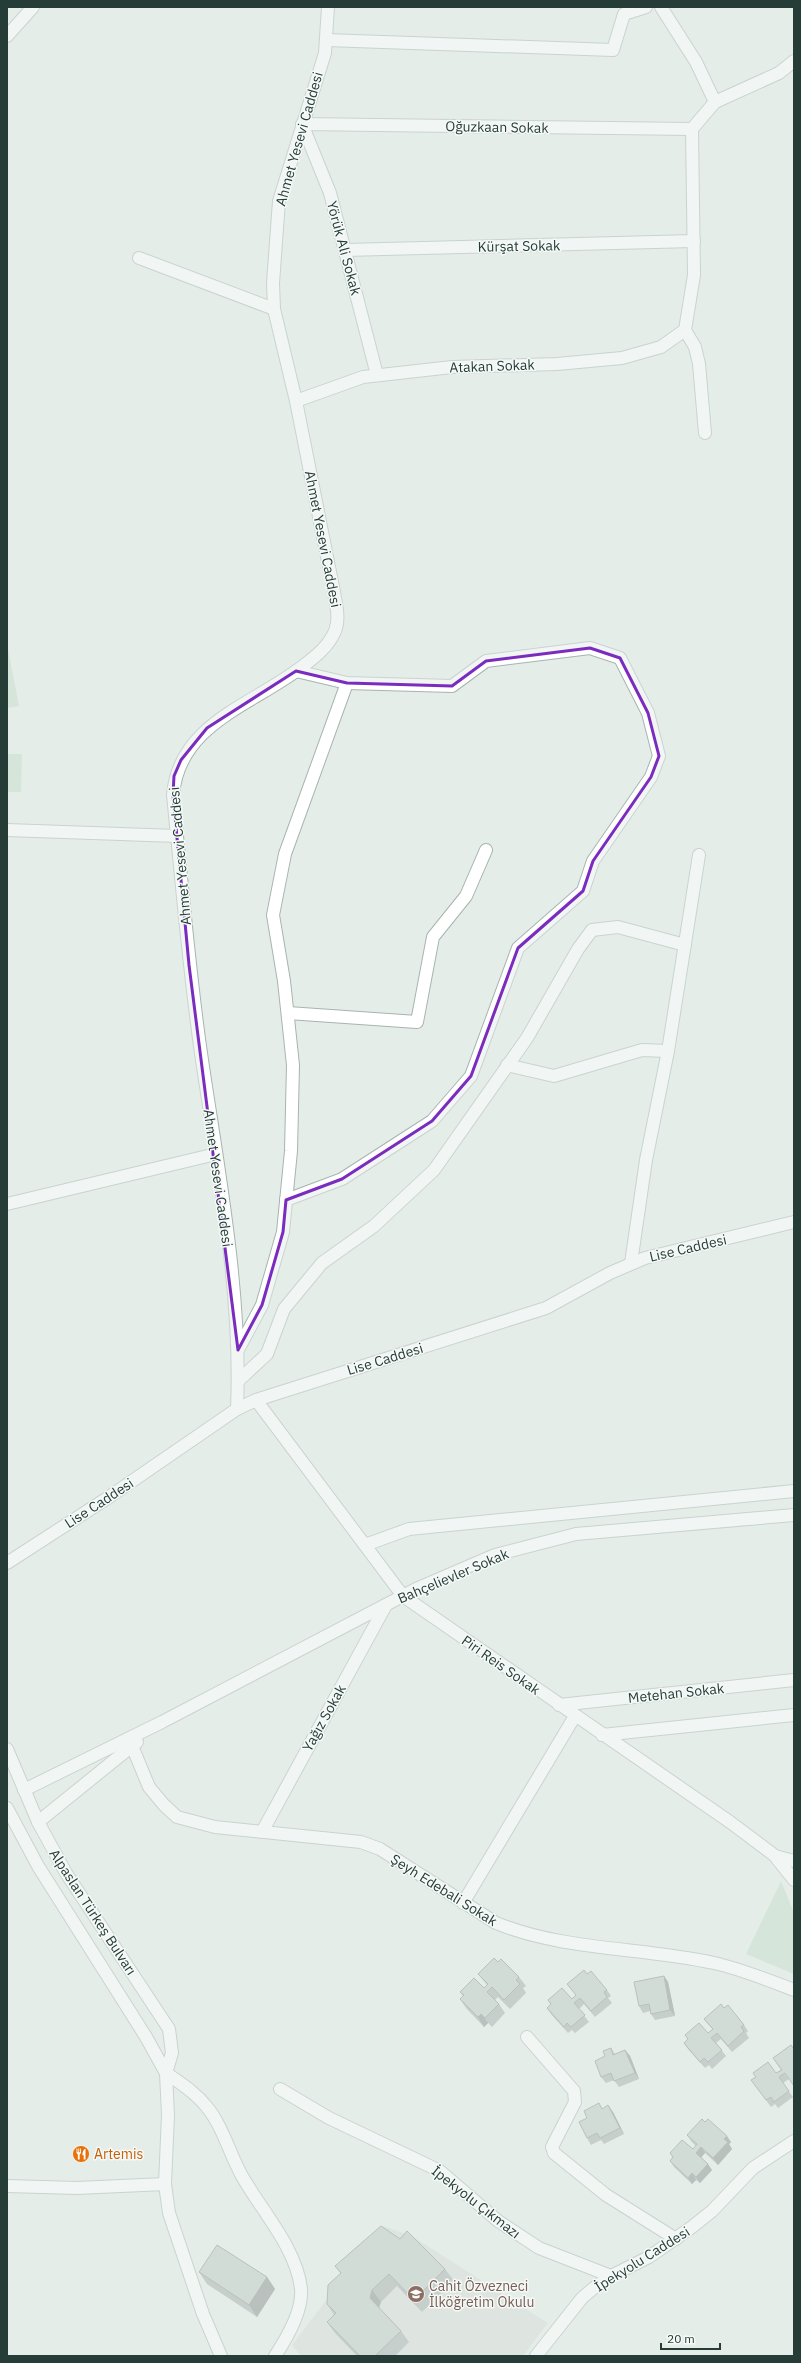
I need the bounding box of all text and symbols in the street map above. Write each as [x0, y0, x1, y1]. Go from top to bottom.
street label: Ahmet Yesevi Caddesi [271, 70, 327, 208]
street label: Oğuzkaan Sokak [445, 117, 549, 137]
street label: Yörük Ali Sokak [323, 199, 365, 298]
street label: Kürşat Sokak [478, 236, 561, 256]
street label: Atakan Sokak [449, 355, 536, 376]
street label: Ahmet Yesevi Caddesi [301, 469, 345, 609]
street label: Ahmet Yesevi Caddesi [165, 786, 195, 926]
street label: Ahmet Yesevi Caddesi [199, 1108, 237, 1248]
street label: Lise Caddesi [648, 1230, 728, 1266]
street label: Lise Caddesi [345, 1339, 425, 1379]
street label: Lise Caddesi [61, 1474, 137, 1532]
street label: Bahçelievler Sokak [395, 1544, 512, 1608]
street label: Piri Reis Sokak [458, 1631, 544, 1699]
street label: Metehan Sokak [627, 1679, 726, 1707]
street label: Yağız Sokak [298, 1681, 350, 1755]
street label: Alpaslan Türkeş Bulvarı [45, 1846, 141, 1978]
street label: Şeyh Edebali Sokak [387, 1850, 501, 1930]
restaurant icon: Artemis [71, 2144, 91, 2164]
place label: Artemis [94, 2145, 143, 2163]
street label: İpekyolu Çıkmazı [428, 2162, 524, 2242]
street label: İpekyolu Caddesi [591, 2222, 693, 2296]
place label: Cahit Özvezneci İlköğretim Okulu [429, 2277, 534, 2311]
school or university icon: Cahit Özvezneci İlköğretim Okulu [406, 2284, 426, 2304]
scale bar [661, 2325, 720, 2351]
text: 20 m [667, 2331, 695, 2346]

